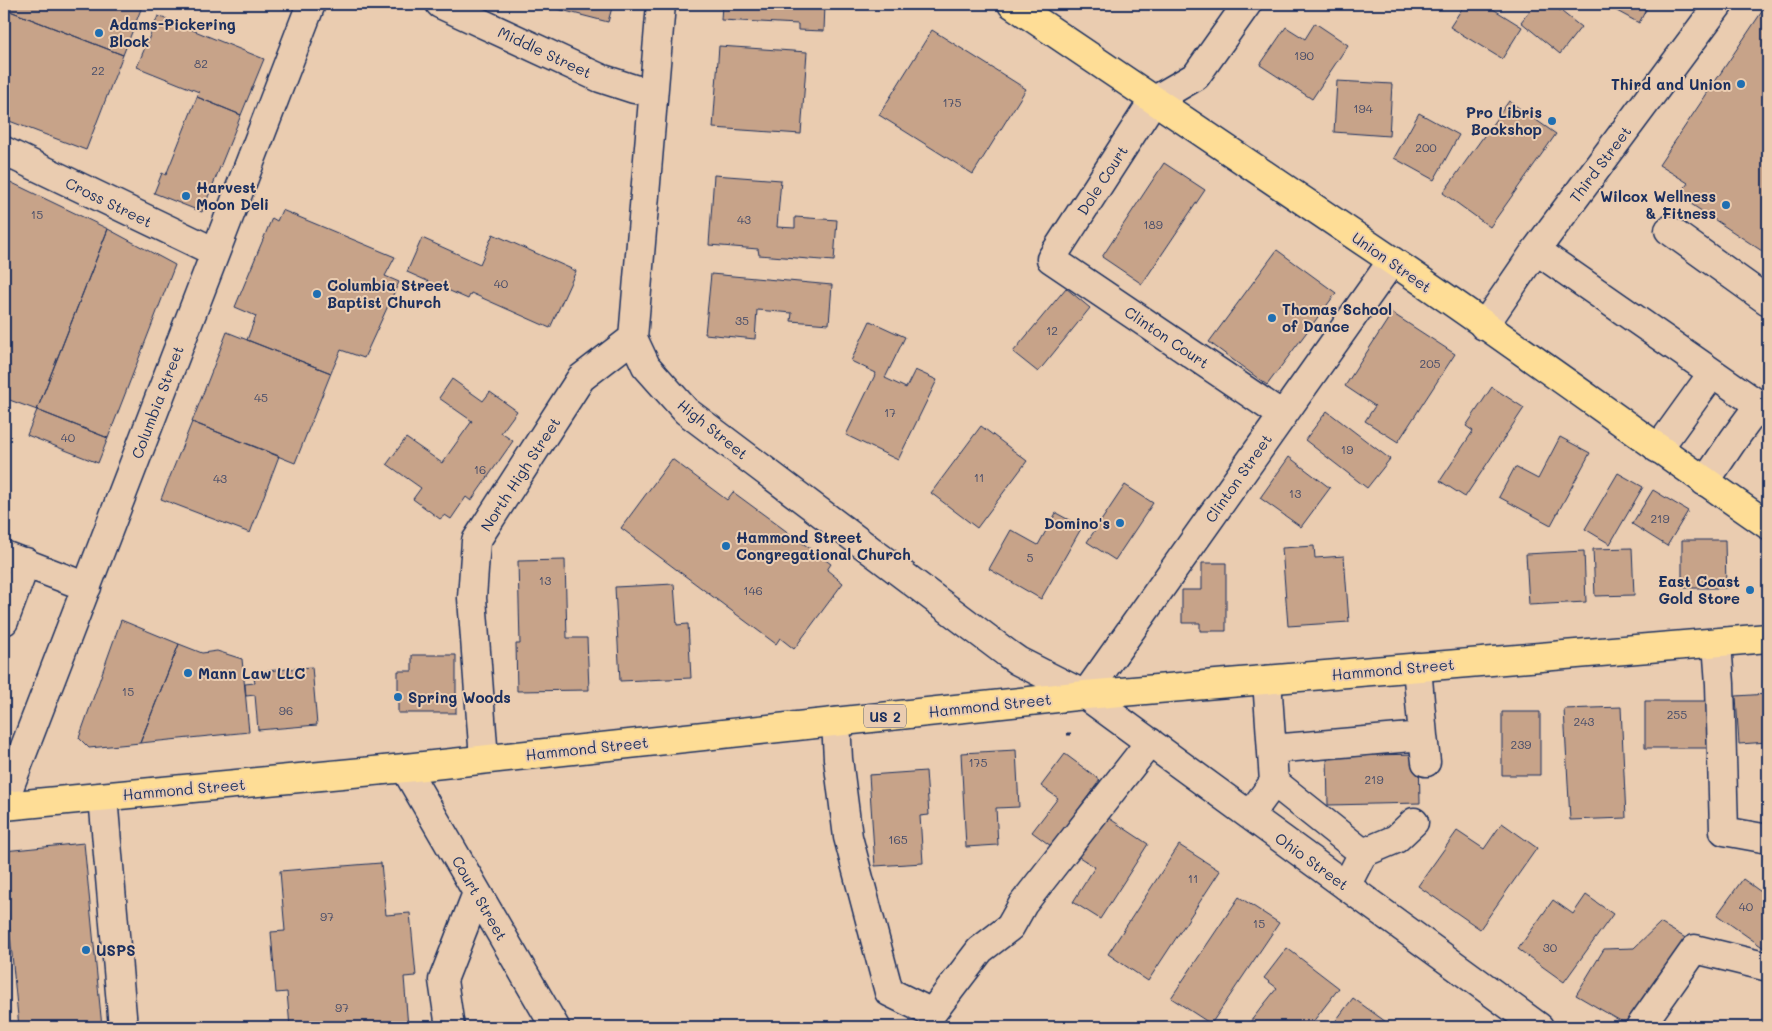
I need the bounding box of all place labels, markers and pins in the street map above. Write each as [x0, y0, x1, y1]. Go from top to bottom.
place label: Adams-Pickering Block [109, 14, 236, 51]
marker: Adams-Pickering Block [93, 27, 105, 39]
place label: Third and Union [1611, 74, 1731, 94]
marker: Third and Union [1735, 78, 1747, 90]
place label: Pro Libris Bookshop [1466, 102, 1542, 139]
marker: Pro Libris Bookshop [1546, 115, 1558, 127]
place label: Harvest Moon Deli [196, 177, 269, 214]
place label: Wilcox Wellness & Fitness [1600, 186, 1716, 223]
marker: Harvest Moon Deli [180, 190, 192, 202]
marker: Wilcox Wellness & Fitness [1720, 199, 1732, 211]
place label: Columbia Street Baptist Church [327, 275, 450, 312]
marker: Columbia Street Baptist Church [311, 288, 323, 300]
place label: Thomas School of Dance [1282, 299, 1392, 336]
marker: Thomas School of Dance [1266, 312, 1278, 324]
place label: Domino's [1044, 513, 1110, 533]
marker: Domino's [1114, 517, 1126, 529]
place label: Hammond Street Congregational Church [736, 527, 911, 564]
marker: Hammond Street Congregational Church [720, 540, 732, 552]
place label: East Coast Gold Store [1658, 571, 1740, 608]
marker: East Coast Gold Store [1744, 584, 1756, 596]
place label: Mann Law LLC [198, 663, 305, 683]
marker: Mann Law LLC [182, 667, 194, 679]
place label: Spring Woods [408, 687, 511, 707]
marker: Spring Woods [392, 691, 404, 703]
place label: USPS [96, 940, 136, 960]
marker: USPS [80, 944, 92, 956]

